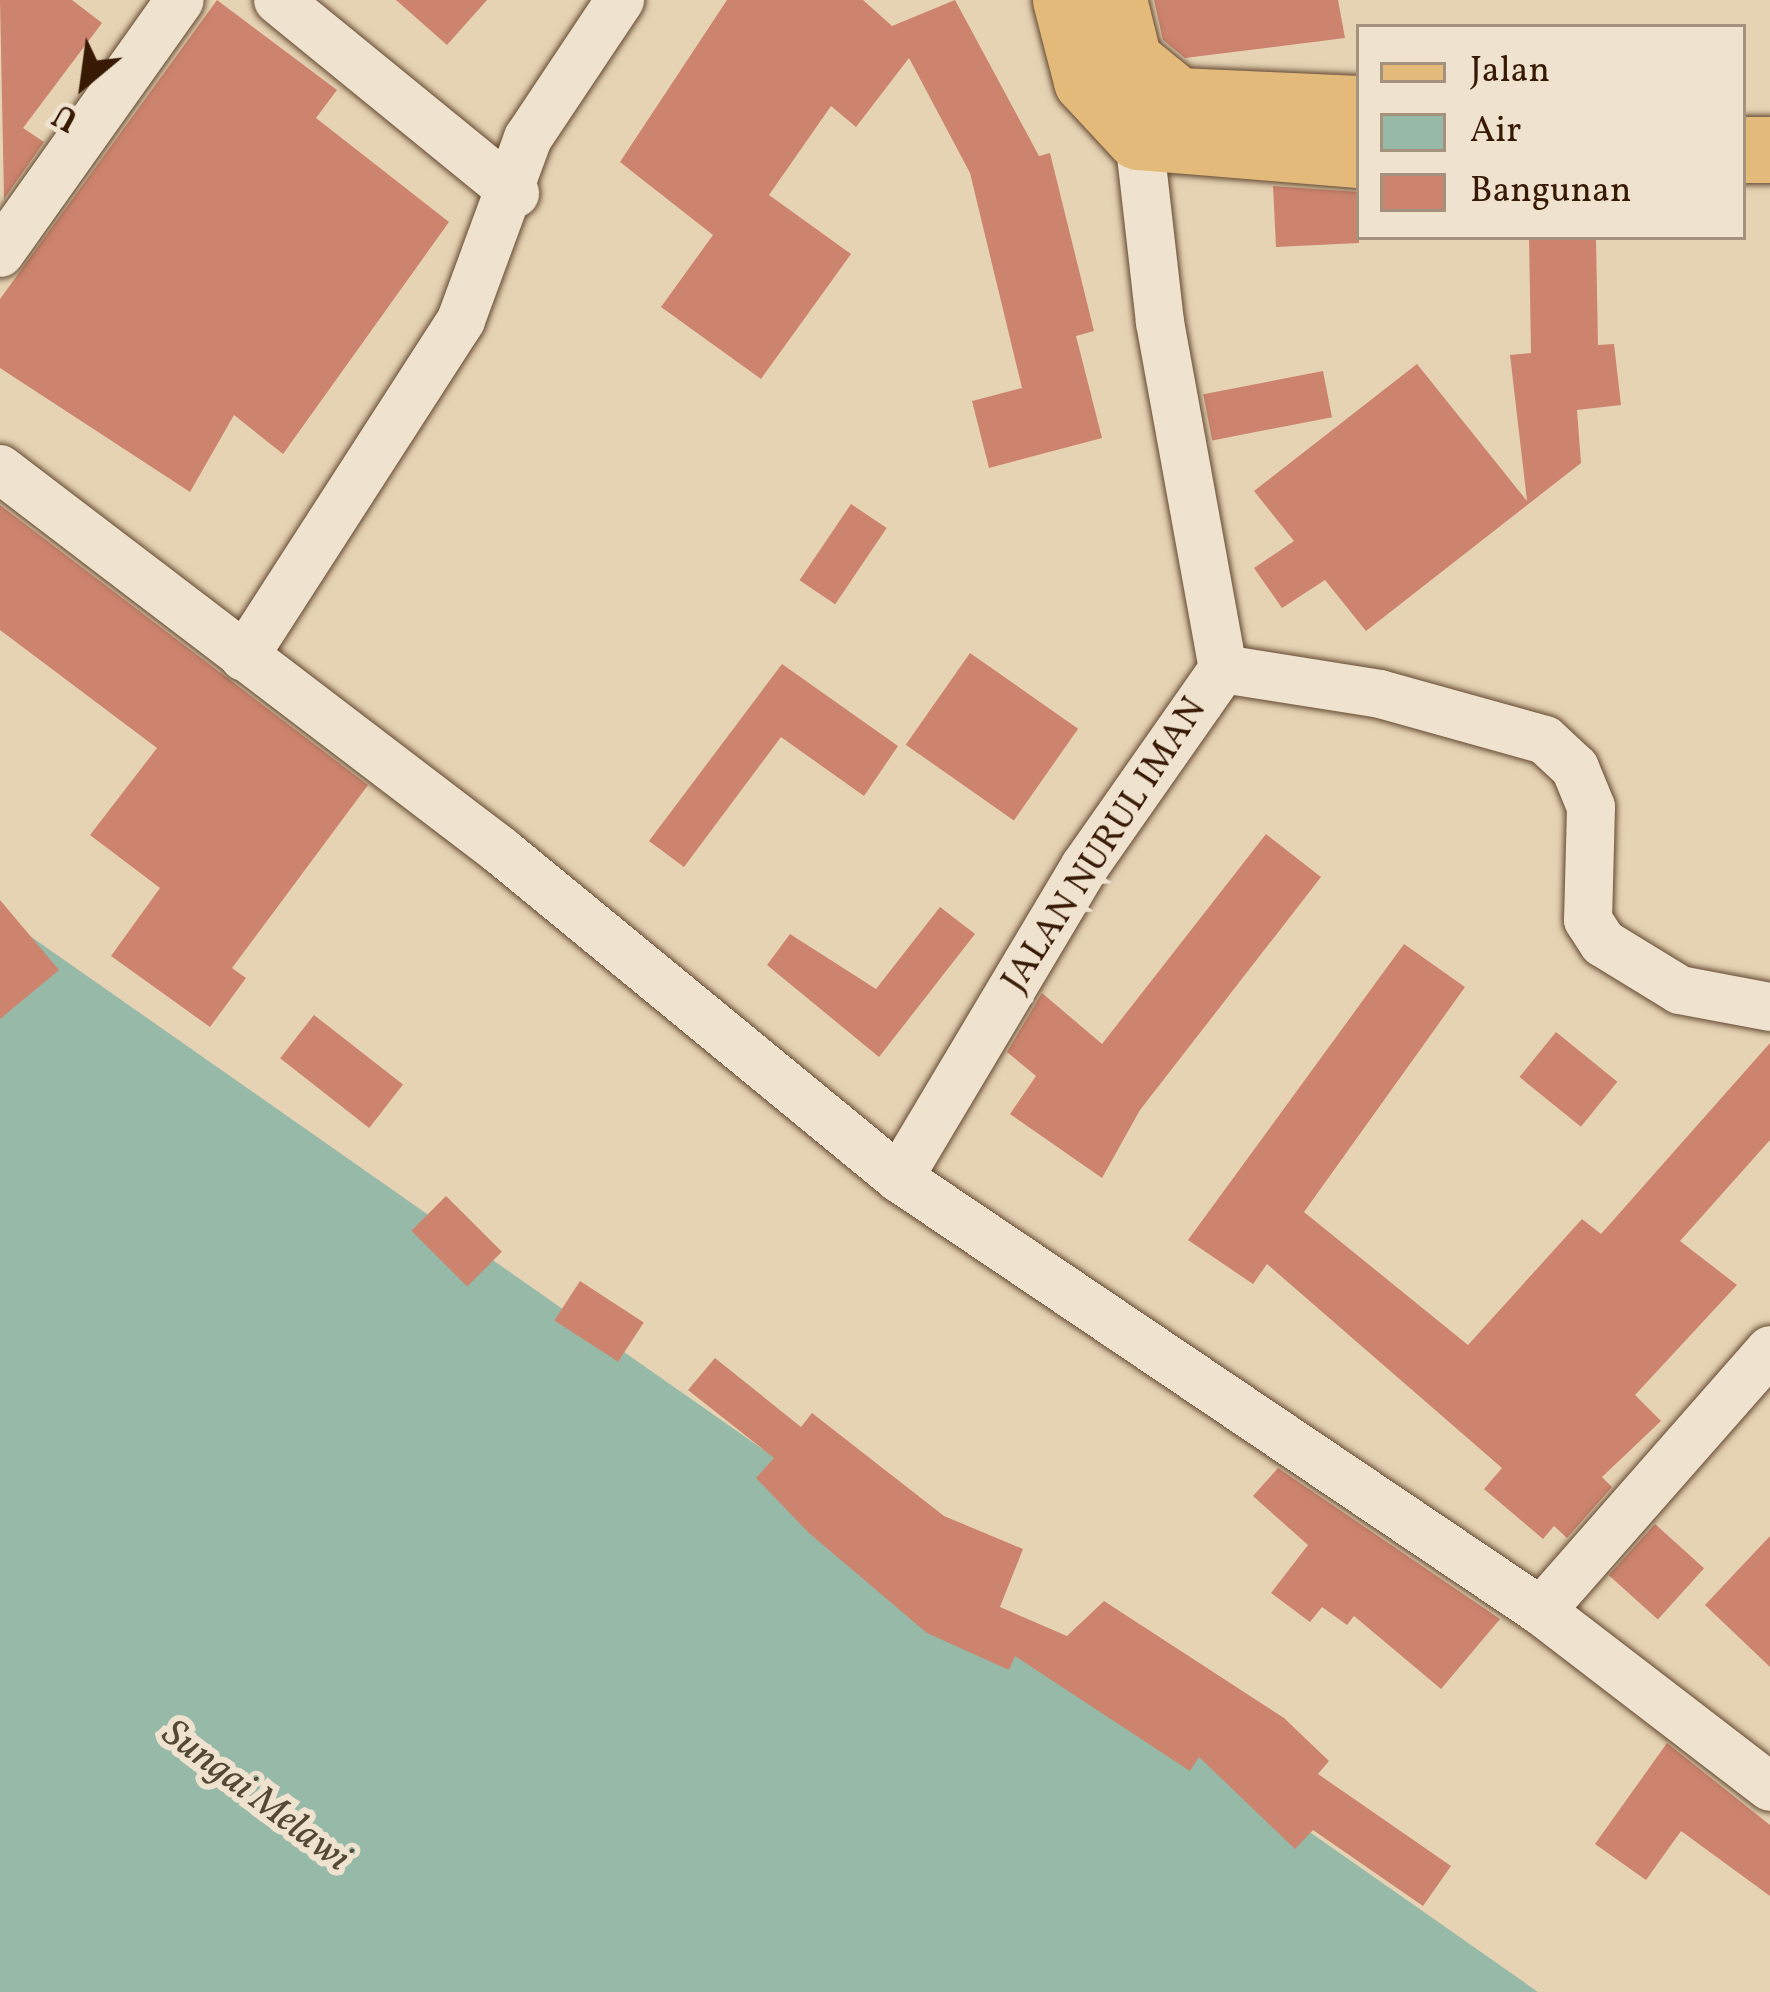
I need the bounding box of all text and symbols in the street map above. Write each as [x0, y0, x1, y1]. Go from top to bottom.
north arrow [24, 24, 144, 144]
legend [1356, 24, 1746, 240]
text: Jalan [1470, 47, 1550, 97]
text: U [46, 90, 88, 141]
text: Air [1470, 107, 1521, 157]
text: Bangunan [1470, 167, 1631, 217]
street label: JALAN NURUL IMAN [995, 691, 1217, 1001]
water label: Sungai Melawi [152, 1711, 358, 1883]

